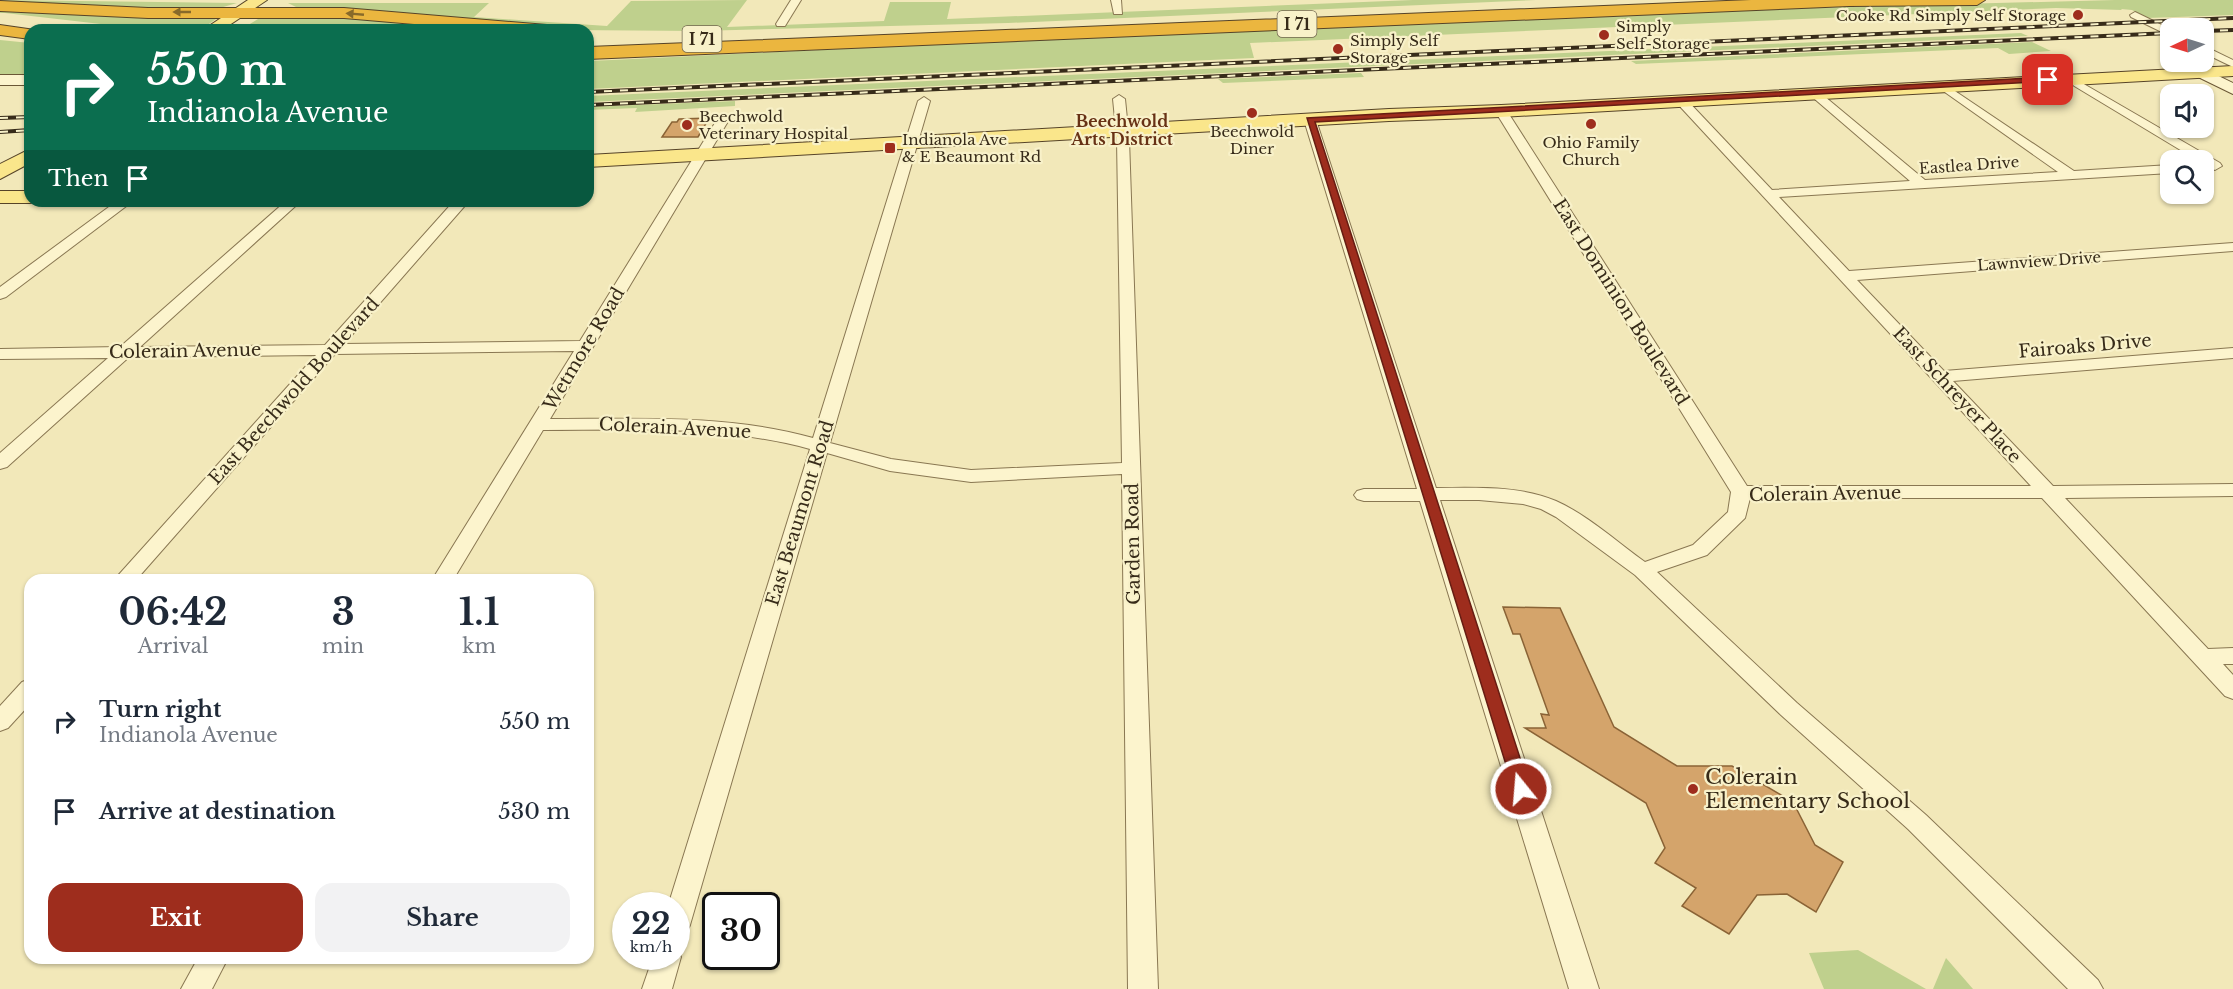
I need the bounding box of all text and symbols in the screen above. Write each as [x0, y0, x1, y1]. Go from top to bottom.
place label: Cooke Rd Simply Self Storage [1836, 6, 2066, 25]
one-way arrow [172, 7, 191, 17]
marker: Cooke Rd Simply Self Storage [2071, 8, 2085, 22]
one-way arrow [346, 9, 365, 19]
road number: I 71 [1278, 11, 1316, 37]
place label: Simply Self-Storage [1616, 17, 1710, 53]
north arrow [2160, 18, 2214, 72]
map controls [2160, 18, 2214, 204]
road number: I 71 [682, 26, 722, 52]
marker: Simply Self-Storage [1597, 28, 1611, 42]
place label: Simply Self Storage [1350, 31, 1440, 67]
marker: Simply Self Storage [1331, 42, 1345, 56]
text: 550 m [147, 44, 286, 96]
icon: right [48, 48, 126, 126]
pin [2022, 54, 2073, 105]
icon: arrive [2031, 63, 2064, 96]
button: sound [2160, 84, 2214, 138]
text: Indianola Avenue [147, 96, 388, 129]
marker: Beechwold Diner [1245, 106, 1259, 120]
place label: Beechwold Veterinary Hospital [698, 107, 848, 143]
district label: Beechwold Arts District [1070, 111, 1174, 149]
marker: Ohio Family Church [1584, 117, 1598, 131]
marker: Beechwold Veterinary Hospital [680, 118, 694, 132]
place label: Beechwold Diner [1210, 122, 1294, 158]
place label: Indianola Ave & E Beaumont Rd [902, 130, 1041, 166]
place label: Ohio Family Church [1543, 133, 1640, 169]
marker: Indianola Ave & E Beaumont Rd [883, 141, 897, 155]
button: search [2160, 150, 2214, 204]
street label: Eastlea Drive [1918, 152, 2020, 178]
icon: arrive [121, 162, 154, 195]
text: Then [48, 165, 109, 192]
street label: East Dominion Boulevard [1548, 195, 1694, 409]
street label: Lawnview Drive [1977, 247, 2101, 275]
street label: Wetmore Road [538, 283, 629, 415]
street label: East Beechwold Boulevard [204, 293, 384, 489]
street label: East Schreyer Place [1888, 322, 2026, 468]
street label: Fairoaks Drive [2018, 329, 2152, 363]
street label: Colerain Avenue [109, 339, 261, 363]
street label: Colerain Avenue [598, 413, 752, 443]
street label: East Beaumont Road [761, 418, 839, 608]
street label: Colerain Avenue [1749, 482, 1901, 506]
street label: Garden Road [1121, 483, 1145, 605]
text: 06:42 [119, 590, 228, 635]
text: 3 [332, 590, 355, 635]
text: 1.1 [459, 590, 499, 635]
text: Arrival [138, 634, 208, 658]
text: min [322, 634, 364, 658]
text: km [462, 634, 496, 658]
text: Turn right [99, 696, 221, 723]
icon: right [48, 705, 81, 738]
text: 550 m [499, 708, 570, 735]
text: Indianola Avenue [99, 723, 278, 747]
position arrow [1489, 757, 1553, 821]
place label: Colerain Elementary School [1705, 764, 1910, 814]
marker: Colerain Elementary School [1686, 782, 1700, 796]
icon: arrive [48, 795, 81, 828]
text: Arrive at destination [99, 798, 336, 825]
text: 530 m [498, 798, 570, 825]
button: Exit [48, 883, 303, 952]
button: Share [315, 883, 570, 952]
speed limit sign: 30 [702, 892, 780, 970]
text: 22 [631, 905, 671, 942]
text: km/h [630, 937, 672, 956]

